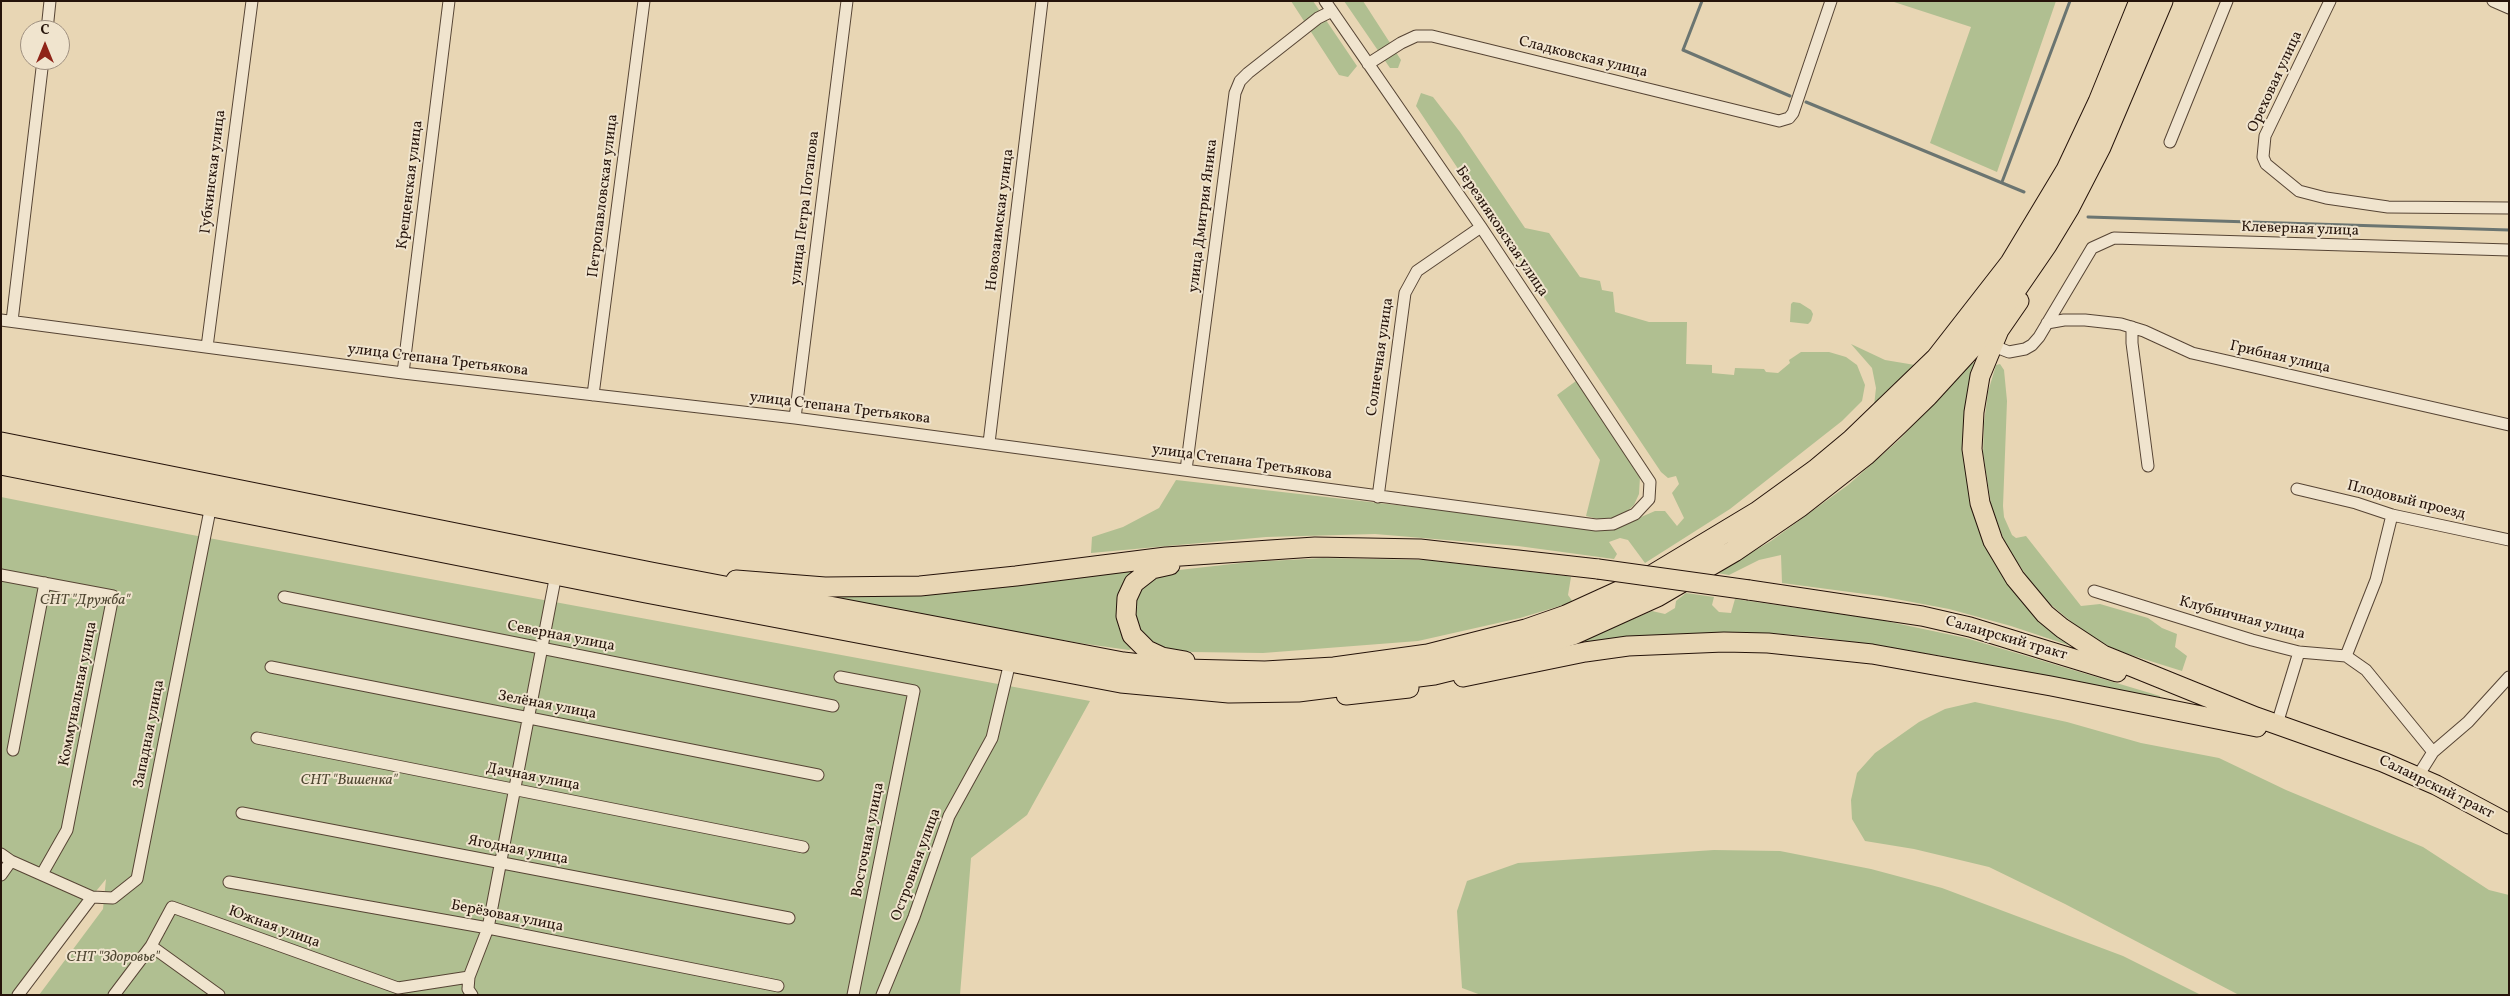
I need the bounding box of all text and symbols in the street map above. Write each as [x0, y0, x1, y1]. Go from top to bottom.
north arrow [20, 20, 70, 70]
text: С [40, 21, 50, 40]
street label: Ореховая улица [2245, 28, 2307, 136]
street label: Сладковская улица [1517, 33, 1649, 83]
street label: Губкинская улица [197, 109, 231, 235]
street label: Петропавловская улица [585, 113, 623, 279]
street label: Крещенская улица [394, 119, 428, 251]
street label: улица Петра Потапова [788, 130, 824, 286]
street label: улица Дмитрия Яника [1186, 138, 1222, 294]
street label: Новозаимская улица [983, 148, 1019, 292]
street label: Березняковская улица [1451, 163, 1551, 301]
street label: Клеверная улица [2241, 219, 2359, 241]
street label: Солнечная улица [1364, 297, 1398, 417]
street label: Грибная улица [2228, 338, 2332, 378]
street label: улица Степана Третьякова [347, 341, 529, 381]
street label: улица Степана Третьякова [749, 389, 931, 429]
street label: улица Степана Третьякова [1151, 441, 1333, 485]
street label: Плодовый проезд [2345, 478, 2467, 524]
park label: СНТ "Дружба" [40, 592, 130, 610]
street label: Клубничная улица [2177, 594, 2307, 644]
street label: Салаирский тракт [1943, 613, 2069, 665]
street label: Северная улица [506, 618, 616, 656]
street label: Коммунальная улица [56, 620, 102, 768]
street label: Западная улица [131, 678, 169, 790]
street label: Зелёная улица [496, 688, 598, 724]
street label: Салаирский тракт [2376, 752, 2496, 824]
street label: Дачная улица [485, 760, 581, 796]
park label: СНТ "Вишенка" [300, 772, 398, 790]
street label: Восточная улица [849, 781, 889, 899]
street label: Островная улица [888, 806, 946, 924]
street label: Ягодная улица [466, 832, 570, 870]
street label: Берёзовая улица [449, 897, 565, 937]
street label: Южная улица [226, 903, 322, 953]
park label: СНТ "Здоровье" [66, 949, 160, 967]

